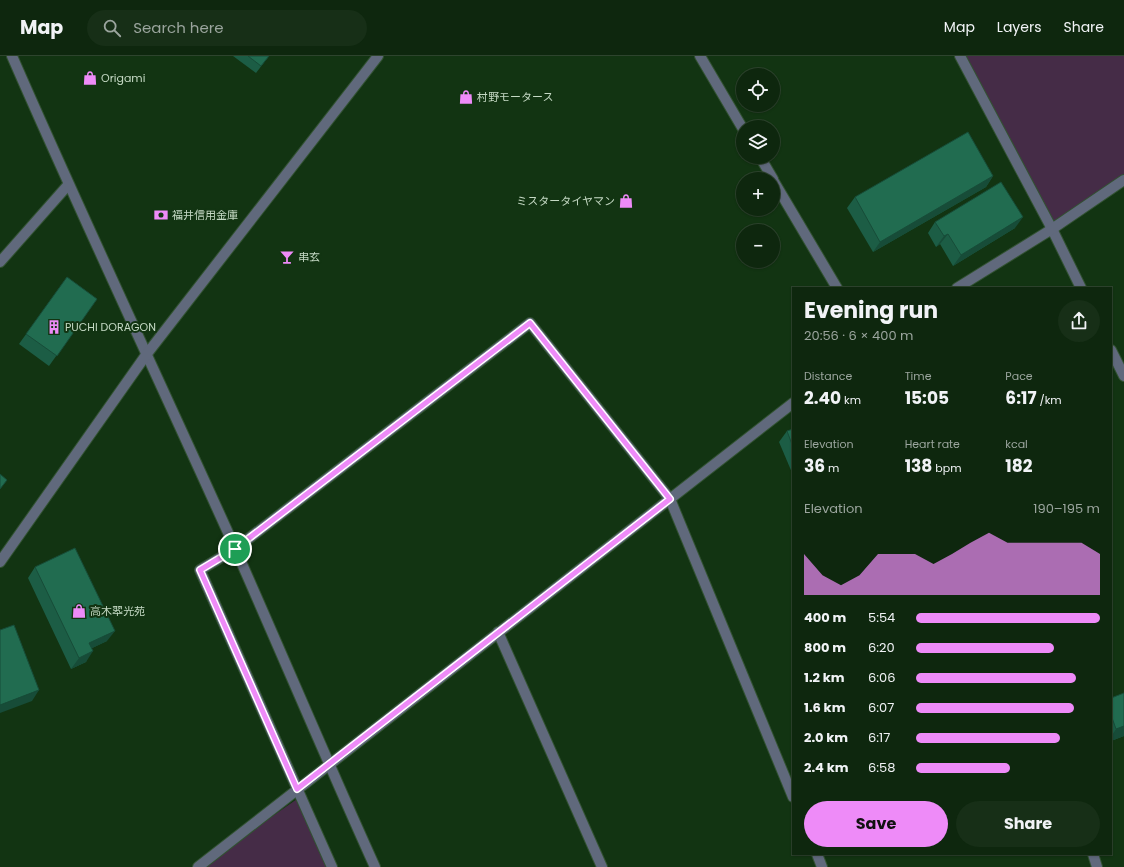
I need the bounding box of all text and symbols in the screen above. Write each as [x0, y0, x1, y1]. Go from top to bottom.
search box [87, 10, 367, 46]
text: Map [20, 14, 63, 41]
icon: search [101, 17, 123, 39]
text: Search here [133, 17, 224, 38]
text: Map [944, 17, 975, 37]
text: Layers [997, 17, 1041, 37]
text: Share [1063, 17, 1104, 37]
map controls [736, 68, 780, 268]
button: locate [736, 68, 780, 112]
shop icon: Origami [82, 70, 98, 86]
place label: Origami [101, 70, 146, 86]
shop icon: 村野モータース [458, 89, 474, 105]
place label: 村野モータース [477, 89, 553, 105]
button: layers [736, 120, 780, 164]
button: + [736, 172, 780, 216]
place label: ミスタータイヤマン [516, 193, 615, 209]
shop icon: ミスタータイヤマン [618, 193, 634, 209]
bank icon: 福井信用金庫 [153, 207, 169, 223]
place label: 福井信用金庫 [172, 207, 238, 223]
button: − [736, 224, 780, 268]
bar icon: 串玄 [279, 249, 295, 265]
place label: 串玄 [298, 249, 320, 265]
text: Evening run [804, 295, 938, 326]
button: share [1058, 300, 1100, 342]
building icon: PUCHI DORAGON [46, 319, 62, 335]
place label: PUCHI DORAGON [65, 319, 156, 335]
text: 20:56 · 6 × 400 m [804, 326, 913, 345]
text: Distance [804, 368, 852, 384]
text: Time [905, 368, 931, 384]
text: Pace [1005, 368, 1033, 384]
text: 2.40 [804, 386, 841, 410]
text: 15:05 [905, 386, 949, 410]
text: 6:17 [1005, 386, 1036, 410]
text: km [841, 392, 861, 408]
text: /km [1036, 392, 1062, 408]
text: Elevation [804, 436, 854, 452]
text: Heart rate [905, 436, 960, 452]
text: kcal [1005, 436, 1028, 452]
text: 36 [804, 454, 825, 478]
text: 138 [905, 454, 932, 478]
text: 182 [1005, 454, 1032, 478]
text: m [825, 460, 839, 476]
text: bpm [932, 460, 962, 476]
text: Elevation [804, 499, 863, 518]
text: 190–195 m [1033, 499, 1100, 518]
pin [218, 532, 252, 566]
icon: arrive [224, 538, 246, 560]
shop icon: 高木翆光苑 [71, 603, 87, 619]
place label: 高木翆光苑 [90, 603, 145, 619]
text: 400 m [804, 608, 846, 627]
text: 5:54 [868, 608, 895, 627]
text: 800 m [804, 638, 846, 657]
text: 6:20 [868, 638, 895, 657]
text: 1.2 km [804, 668, 845, 687]
text: 6:06 [868, 668, 895, 687]
text: 1.6 km [804, 698, 845, 717]
text: 6:07 [868, 698, 894, 717]
text: 2.0 km [804, 728, 848, 747]
text: 6:17 [868, 728, 890, 747]
text: 2.4 km [804, 758, 848, 777]
text: 6:58 [868, 758, 895, 777]
button: Save [804, 801, 948, 847]
button: Share [956, 801, 1100, 847]

